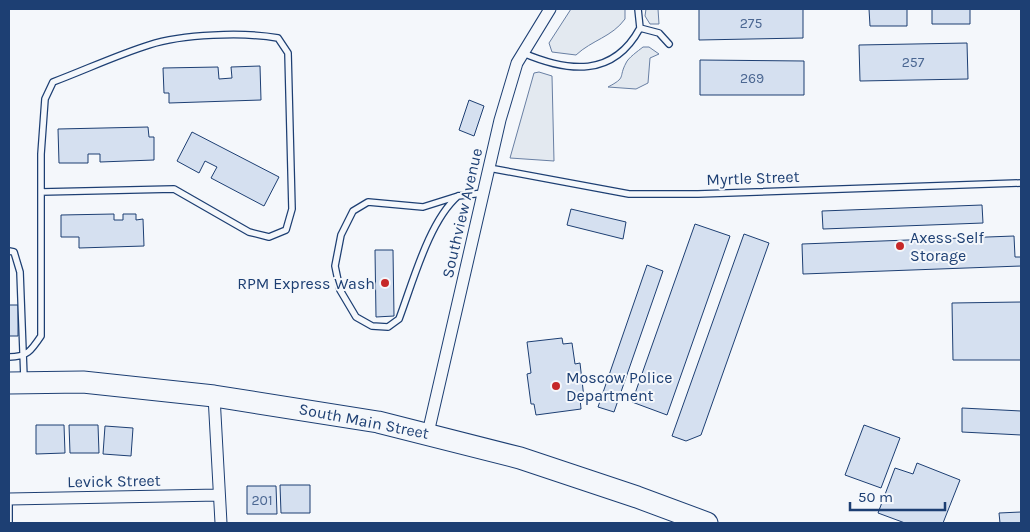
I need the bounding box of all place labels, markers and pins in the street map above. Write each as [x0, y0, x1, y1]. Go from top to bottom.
place label: Axess Self Storage [910, 228, 985, 265]
marker: Axess Self Storage [894, 240, 906, 252]
place label: RPM Express Wash [237, 274, 375, 293]
marker: RPM Express Wash [379, 277, 391, 289]
place label: Moscow Police Department [566, 368, 672, 405]
marker: Moscow Police Department [550, 380, 562, 392]

